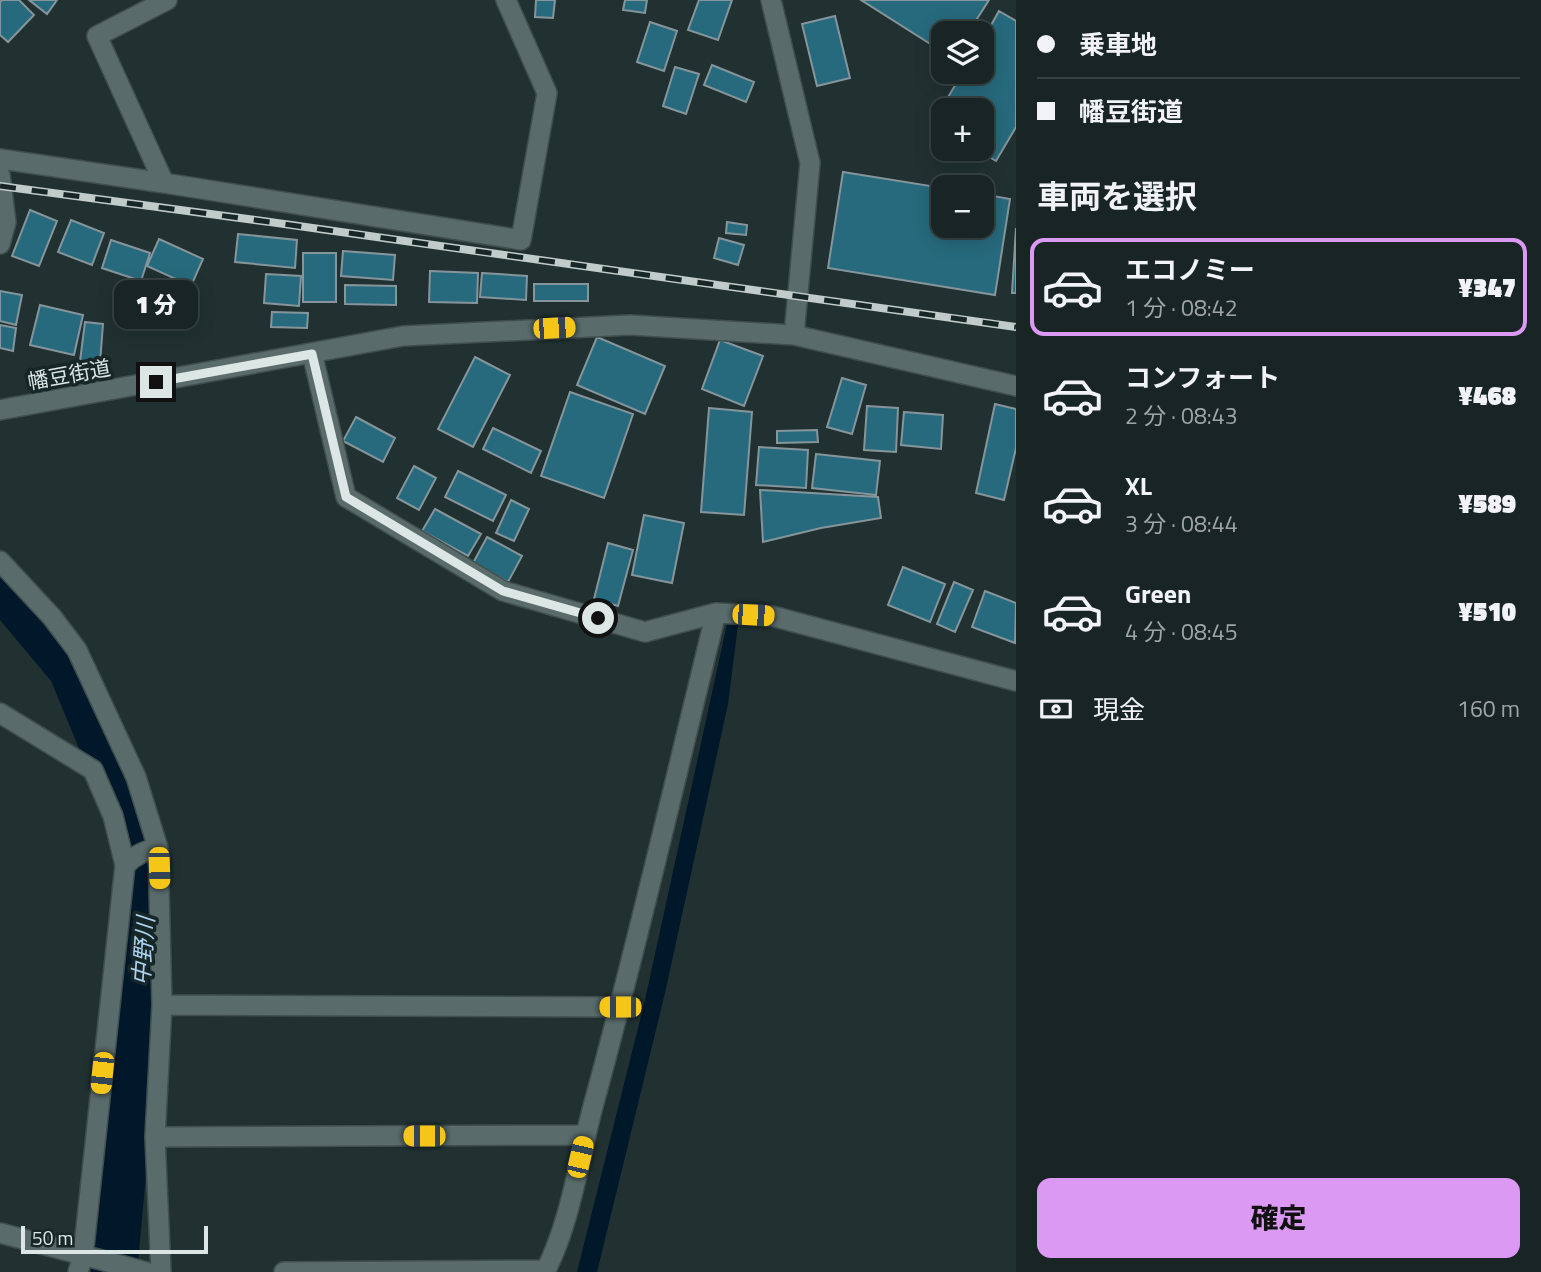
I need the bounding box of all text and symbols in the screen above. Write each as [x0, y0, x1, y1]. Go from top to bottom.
map controls [931, 21, 994, 238]
button: layers [931, 21, 994, 84]
text: 乗車地 [1079, 25, 1157, 64]
text: 幡豆街道 [1079, 92, 1183, 131]
button: + [931, 98, 994, 161]
text: 車両を選択 [1037, 172, 1197, 220]
button: − [931, 175, 994, 238]
text: エコノミー [1125, 250, 1255, 289]
icon: car [1041, 256, 1104, 319]
text: ¥347 [1458, 268, 1516, 307]
callout: 1 分 [114, 280, 198, 330]
text: 1 分 [136, 287, 176, 322]
text: 1 分 · 08:42 [1125, 290, 1238, 325]
car [533, 316, 576, 340]
street label: 幡豆街道 [25, 351, 113, 397]
text: コンフォート [1125, 358, 1280, 397]
icon: car [1041, 364, 1104, 427]
route end [140, 366, 172, 398]
text: ¥468 [1458, 376, 1516, 415]
text: 2 分 · 08:43 [1125, 398, 1238, 433]
text: XL [1125, 466, 1152, 505]
icon: car [1041, 472, 1104, 535]
text: ¥589 [1458, 484, 1516, 523]
text: 3 分 · 08:44 [1125, 506, 1238, 541]
text: Green [1125, 574, 1191, 613]
icon: car [1041, 580, 1104, 643]
text: ¥510 [1458, 592, 1516, 631]
route start [582, 602, 614, 634]
car [732, 603, 775, 627]
text: 4 分 · 08:45 [1125, 614, 1238, 649]
icon: cash [1037, 690, 1075, 728]
text: 現金 [1093, 690, 1145, 729]
text: 160 m [1457, 691, 1520, 726]
car [148, 847, 171, 889]
water label: 中野川 [123, 912, 163, 987]
car [600, 997, 642, 1018]
car [90, 1051, 115, 1095]
car [404, 1126, 446, 1147]
car [566, 1134, 595, 1180]
button: 確定 [1037, 1178, 1520, 1258]
scale bar [21, 1223, 208, 1255]
text: 50 m [32, 1223, 73, 1252]

